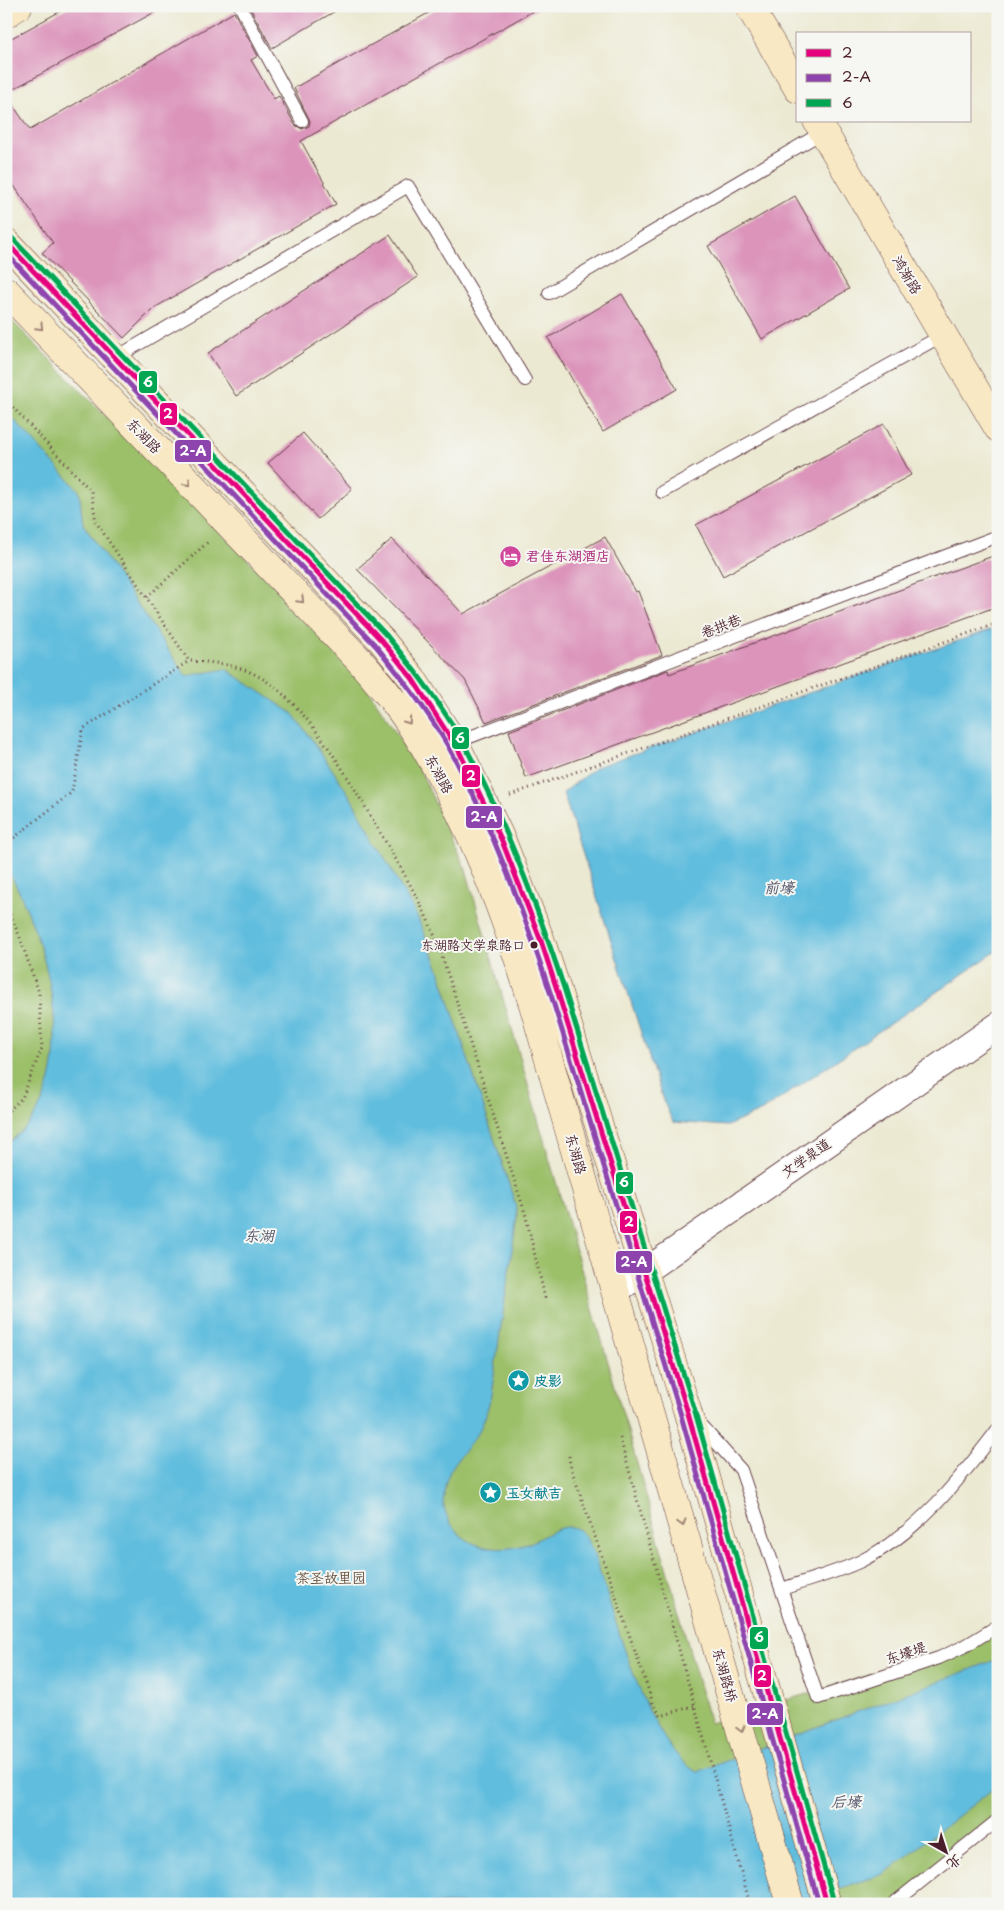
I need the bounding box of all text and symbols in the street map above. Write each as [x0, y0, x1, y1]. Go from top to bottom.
legend [796, 32, 972, 122]
text: 2 [842, 40, 853, 63]
text: 2-A [842, 64, 871, 87]
text: 6 [842, 90, 853, 113]
street label: 鸿渐路 [888, 251, 927, 298]
one-way arrow [34, 321, 43, 330]
line badge: 6 [138, 370, 158, 394]
text: 6 [143, 371, 153, 392]
line badge: 2 [159, 402, 178, 426]
text: 2 [163, 403, 173, 424]
street label: 东湖路 [122, 413, 167, 458]
line badge: 2-A [174, 439, 212, 463]
text: 2-A [179, 440, 207, 461]
one-way arrow [182, 477, 191, 486]
hotel icon: 君佳东湖酒店 [498, 544, 522, 568]
place label: 君佳东湖酒店 [526, 545, 610, 566]
one-way arrow [295, 594, 304, 603]
street label: 卷拱巷 [697, 608, 745, 643]
one-way arrow [402, 716, 411, 725]
line badge: 6 [451, 726, 470, 750]
text: 6 [455, 727, 465, 748]
street label: 东湖路 [420, 750, 459, 797]
line badge: 2 [461, 764, 481, 788]
text: 2 [466, 765, 476, 786]
line badge: 2-A [465, 805, 503, 829]
text: 2-A [470, 806, 498, 827]
water label: 前壕 [764, 875, 796, 898]
place label: 东湖路文学泉路口 [421, 935, 525, 954]
marker: 东湖路文学泉路口 [529, 940, 539, 950]
street label: 东湖路 [561, 1131, 592, 1177]
street label: 文学泉道 [777, 1133, 835, 1182]
line badge: 6 [615, 1171, 634, 1195]
text: 6 [619, 1171, 629, 1192]
line badge: 2 [619, 1210, 638, 1234]
text: 2 [624, 1211, 634, 1232]
water label: 东湖 [244, 1223, 276, 1246]
line badge: 2-A [615, 1250, 653, 1274]
text: 2-A [620, 1251, 648, 1272]
place icon: 皮影 [506, 1369, 530, 1393]
place label: 皮影 [534, 1370, 562, 1391]
place icon: 玉女献吉 [478, 1481, 502, 1505]
place label: 玉女献吉 [506, 1482, 562, 1503]
one-way arrow [676, 1518, 687, 1527]
park label: 茶圣故里园 [296, 1567, 366, 1588]
line badge: 6 [749, 1626, 769, 1650]
text: 6 [754, 1626, 764, 1647]
street label: 东壕堤 [883, 1636, 929, 1669]
street label: 东湖路桥 [708, 1645, 743, 1705]
line badge: 2 [753, 1664, 772, 1688]
text: 2 [757, 1665, 767, 1686]
line badge: 2-A [746, 1702, 784, 1726]
text: 2-A [751, 1703, 779, 1724]
one-way arrow [735, 1725, 745, 1733]
water label: 后壕 [831, 1789, 863, 1812]
north arrow [922, 1828, 972, 1878]
text: 北 [942, 1850, 967, 1875]

